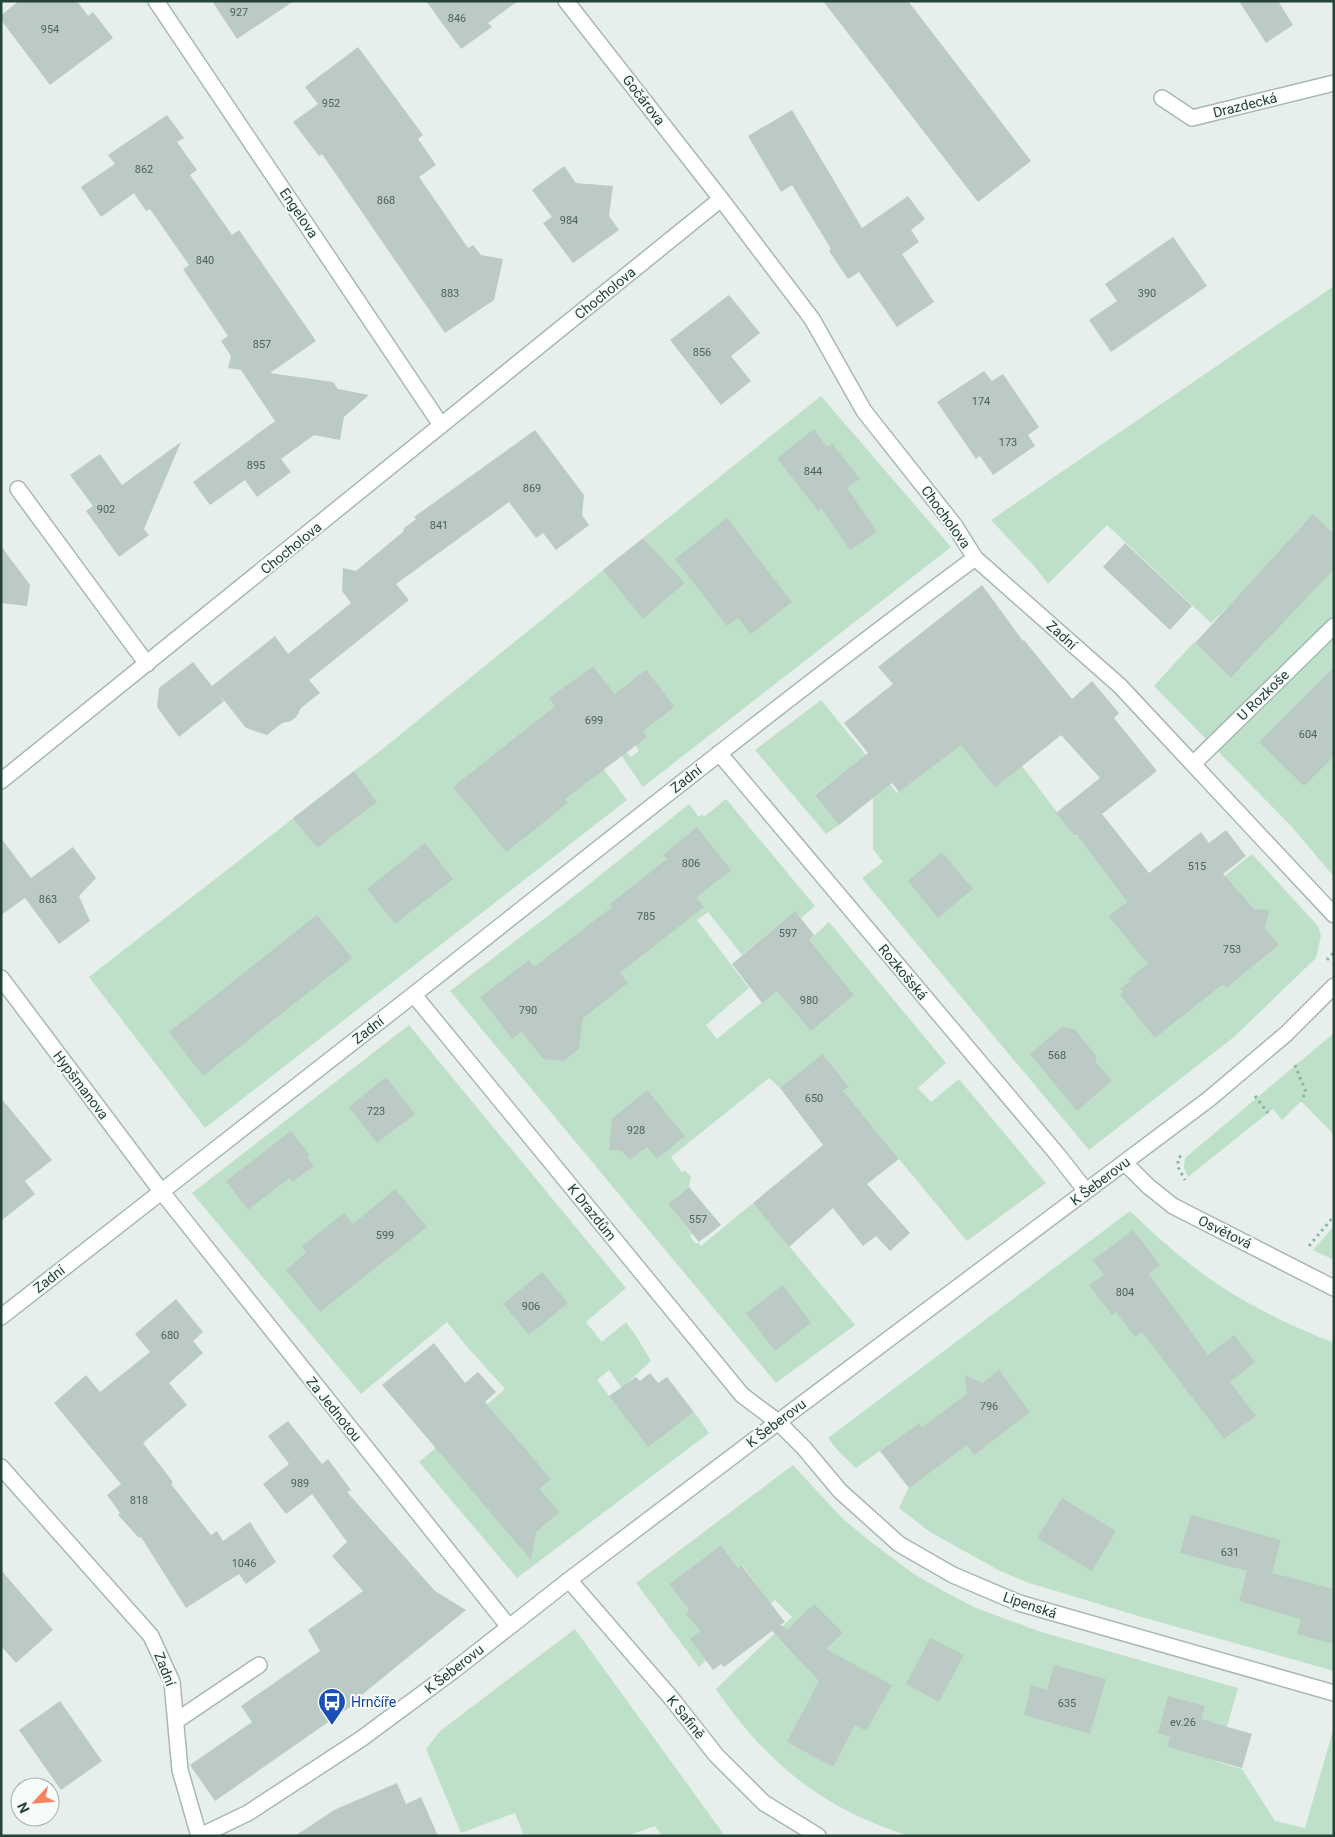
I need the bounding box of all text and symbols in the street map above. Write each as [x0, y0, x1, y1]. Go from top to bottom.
house number: 927 [230, 6, 248, 19]
house number: 846 [448, 12, 466, 25]
house number: 954 [41, 23, 59, 36]
street label: Gočárova [619, 72, 669, 128]
street label: Drazdecká [1211, 89, 1279, 121]
house number: 952 [322, 97, 340, 110]
house number: 862 [135, 163, 153, 176]
street label: Engelova [277, 185, 321, 241]
house number: 868 [377, 194, 395, 207]
house number: 984 [560, 214, 578, 227]
house number: 840 [196, 254, 214, 267]
street label: Chocholova [571, 264, 639, 322]
house number: 883 [441, 287, 459, 300]
house number: 390 [1138, 287, 1156, 300]
house number: 857 [253, 338, 271, 351]
house number: 856 [693, 346, 711, 359]
house number: 174 [972, 395, 990, 408]
house number: 173 [999, 436, 1017, 449]
house number: 895 [247, 459, 265, 472]
house number: 844 [804, 465, 822, 478]
house number: 869 [523, 482, 541, 495]
street label: Chocholova [918, 483, 974, 551]
house number: 902 [97, 503, 115, 516]
street label: Chocholova [257, 519, 325, 577]
house number: 841 [430, 519, 448, 532]
street label: Zadní [1044, 617, 1081, 653]
street label: U Rozkoše [1234, 666, 1292, 724]
house number: 699 [585, 714, 603, 727]
house number: 604 [1299, 728, 1317, 741]
street label: Zadní [667, 762, 705, 796]
house number: 806 [682, 857, 700, 870]
house number: 515 [1188, 860, 1206, 873]
house number: 863 [39, 893, 57, 906]
house number: 785 [637, 910, 655, 923]
house number: 597 [779, 927, 797, 940]
street label: Rozkošská [875, 941, 931, 1003]
house number: 753 [1223, 943, 1241, 956]
house number: 980 [800, 994, 818, 1007]
house number: 790 [519, 1004, 537, 1017]
street label: Zadní [349, 1013, 387, 1047]
street label: Hypšmanova [50, 1048, 112, 1122]
house number: 568 [1048, 1049, 1066, 1062]
house number: 650 [805, 1092, 823, 1105]
house number: 723 [367, 1105, 385, 1118]
house number: 928 [627, 1124, 645, 1137]
street label: K Šeberovu [1067, 1153, 1133, 1209]
street label: K Drazdům [564, 1180, 620, 1244]
street label: Osvětová [1196, 1212, 1254, 1252]
house number: 557 [689, 1213, 707, 1226]
house number: 599 [376, 1229, 394, 1242]
street label: Zadní [30, 1262, 68, 1296]
house number: 804 [1116, 1286, 1134, 1299]
house number: 906 [522, 1300, 540, 1313]
house number: 680 [161, 1329, 179, 1342]
street label: Za Jednotou [303, 1374, 365, 1444]
street label: K Šeberovu [743, 1395, 809, 1451]
house number: 796 [980, 1400, 998, 1413]
house number: 989 [291, 1477, 309, 1490]
house number: 818 [130, 1494, 148, 1507]
house number: 631 [1221, 1546, 1239, 1559]
house number: 1046 [232, 1557, 256, 1570]
street label: Lipenská [1001, 1588, 1059, 1622]
street label: K Šeberovu [421, 1640, 487, 1697]
street label: Zadní [151, 1650, 179, 1689]
bus stop icon: Hrnčíře [317, 1687, 347, 1726]
street label: K Safině [664, 1692, 708, 1742]
place label: Hrnčíře [351, 1694, 396, 1710]
house number: 635 [1058, 1697, 1076, 1710]
house number: ev.26 [1170, 1716, 1196, 1729]
north arrow [10, 1777, 60, 1827]
text: N [14, 1800, 33, 1816]

